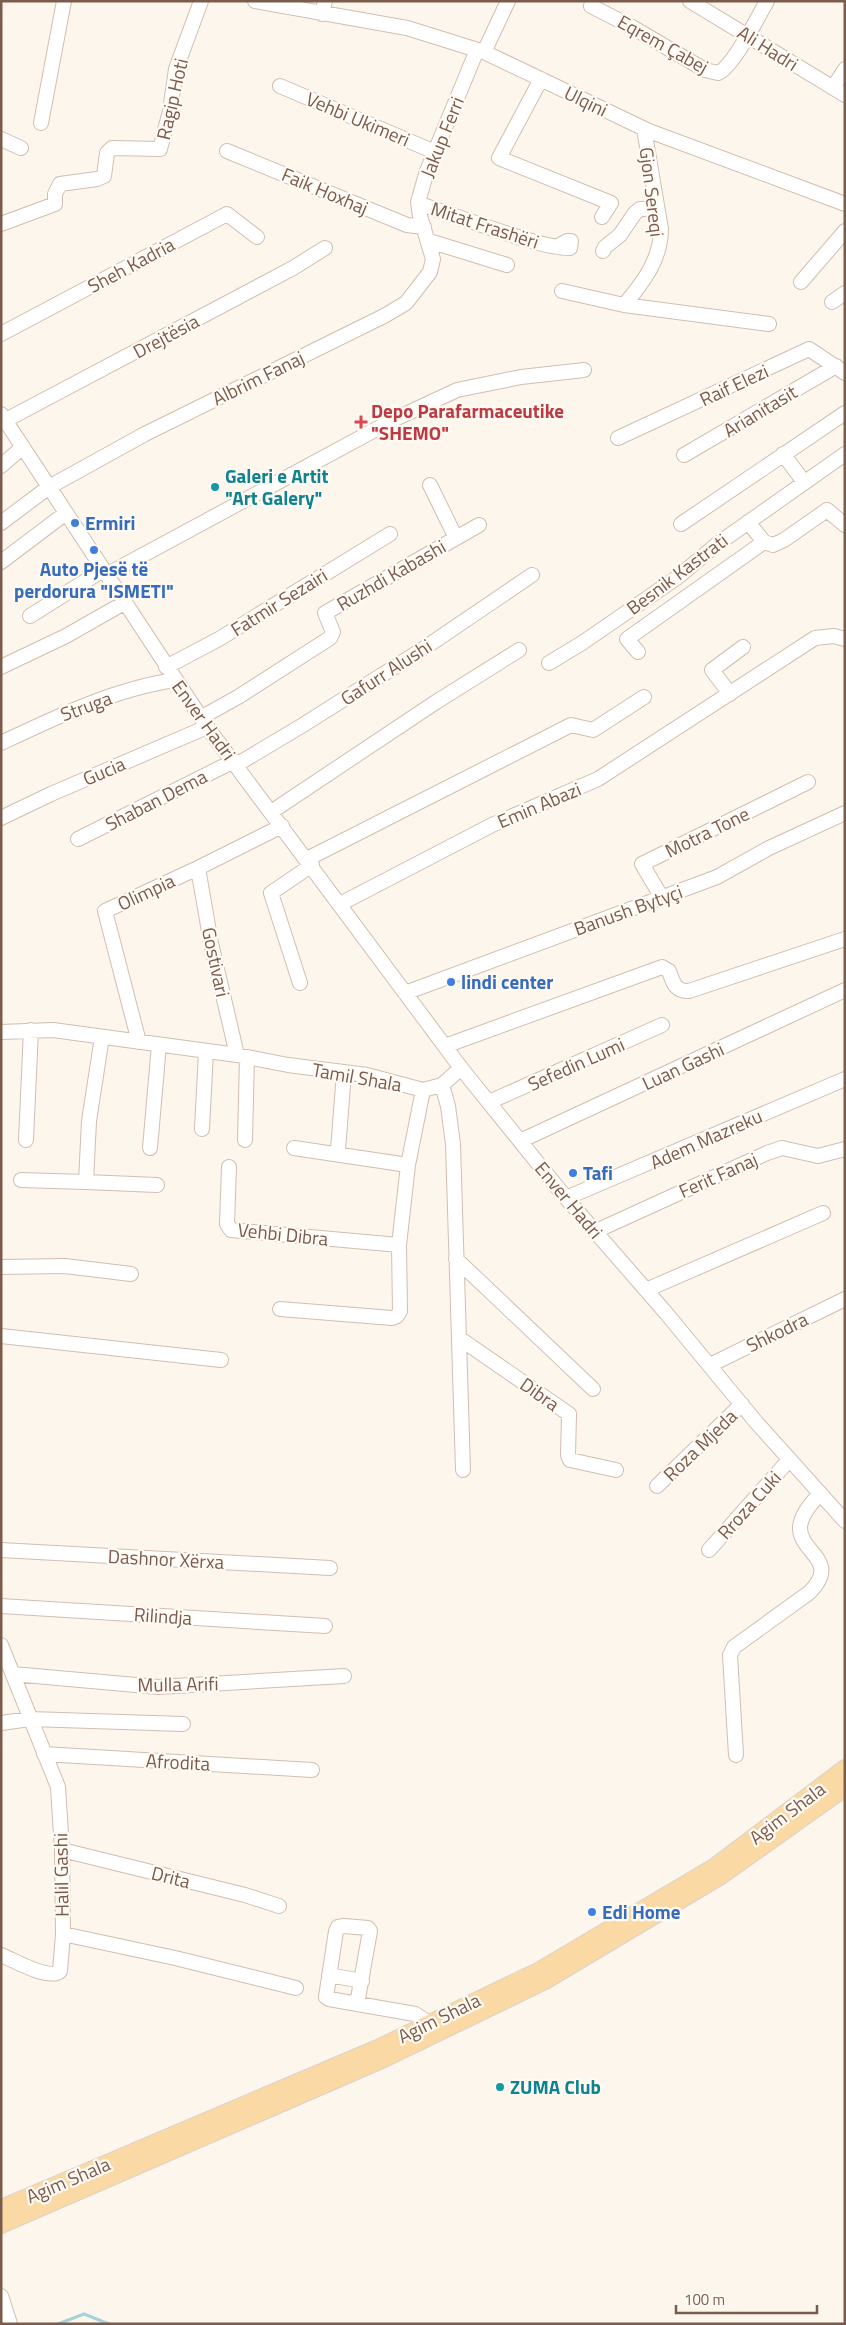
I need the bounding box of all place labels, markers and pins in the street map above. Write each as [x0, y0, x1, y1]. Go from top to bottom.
place label: Depo Parafarmaceutike "SHEMO" [371, 396, 564, 447]
marker: Depo Parafarmaceutike "SHEMO" [355, 416, 367, 428]
place label: Galeri e Artit "Art Galery" [225, 461, 328, 512]
marker: Galeri e Artit "Art Galery" [209, 481, 221, 493]
place label: Ermiri [85, 508, 135, 537]
marker: Ermiri [69, 517, 81, 529]
marker: Auto Pjesë të perdorura "ISMETI" [88, 544, 100, 556]
place label: Auto Pjesë të perdorura "ISMETI" [14, 554, 174, 605]
place label: lindi center [461, 967, 553, 996]
marker: lindi center [445, 976, 457, 988]
place label: Tafi [583, 1158, 613, 1187]
marker: Tafi [567, 1167, 579, 1179]
place label: Edi Home [602, 1897, 681, 1926]
marker: Edi Home [586, 1906, 598, 1918]
place label: ZUMA Club [510, 2072, 601, 2101]
marker: ZUMA Club [494, 2081, 506, 2093]

